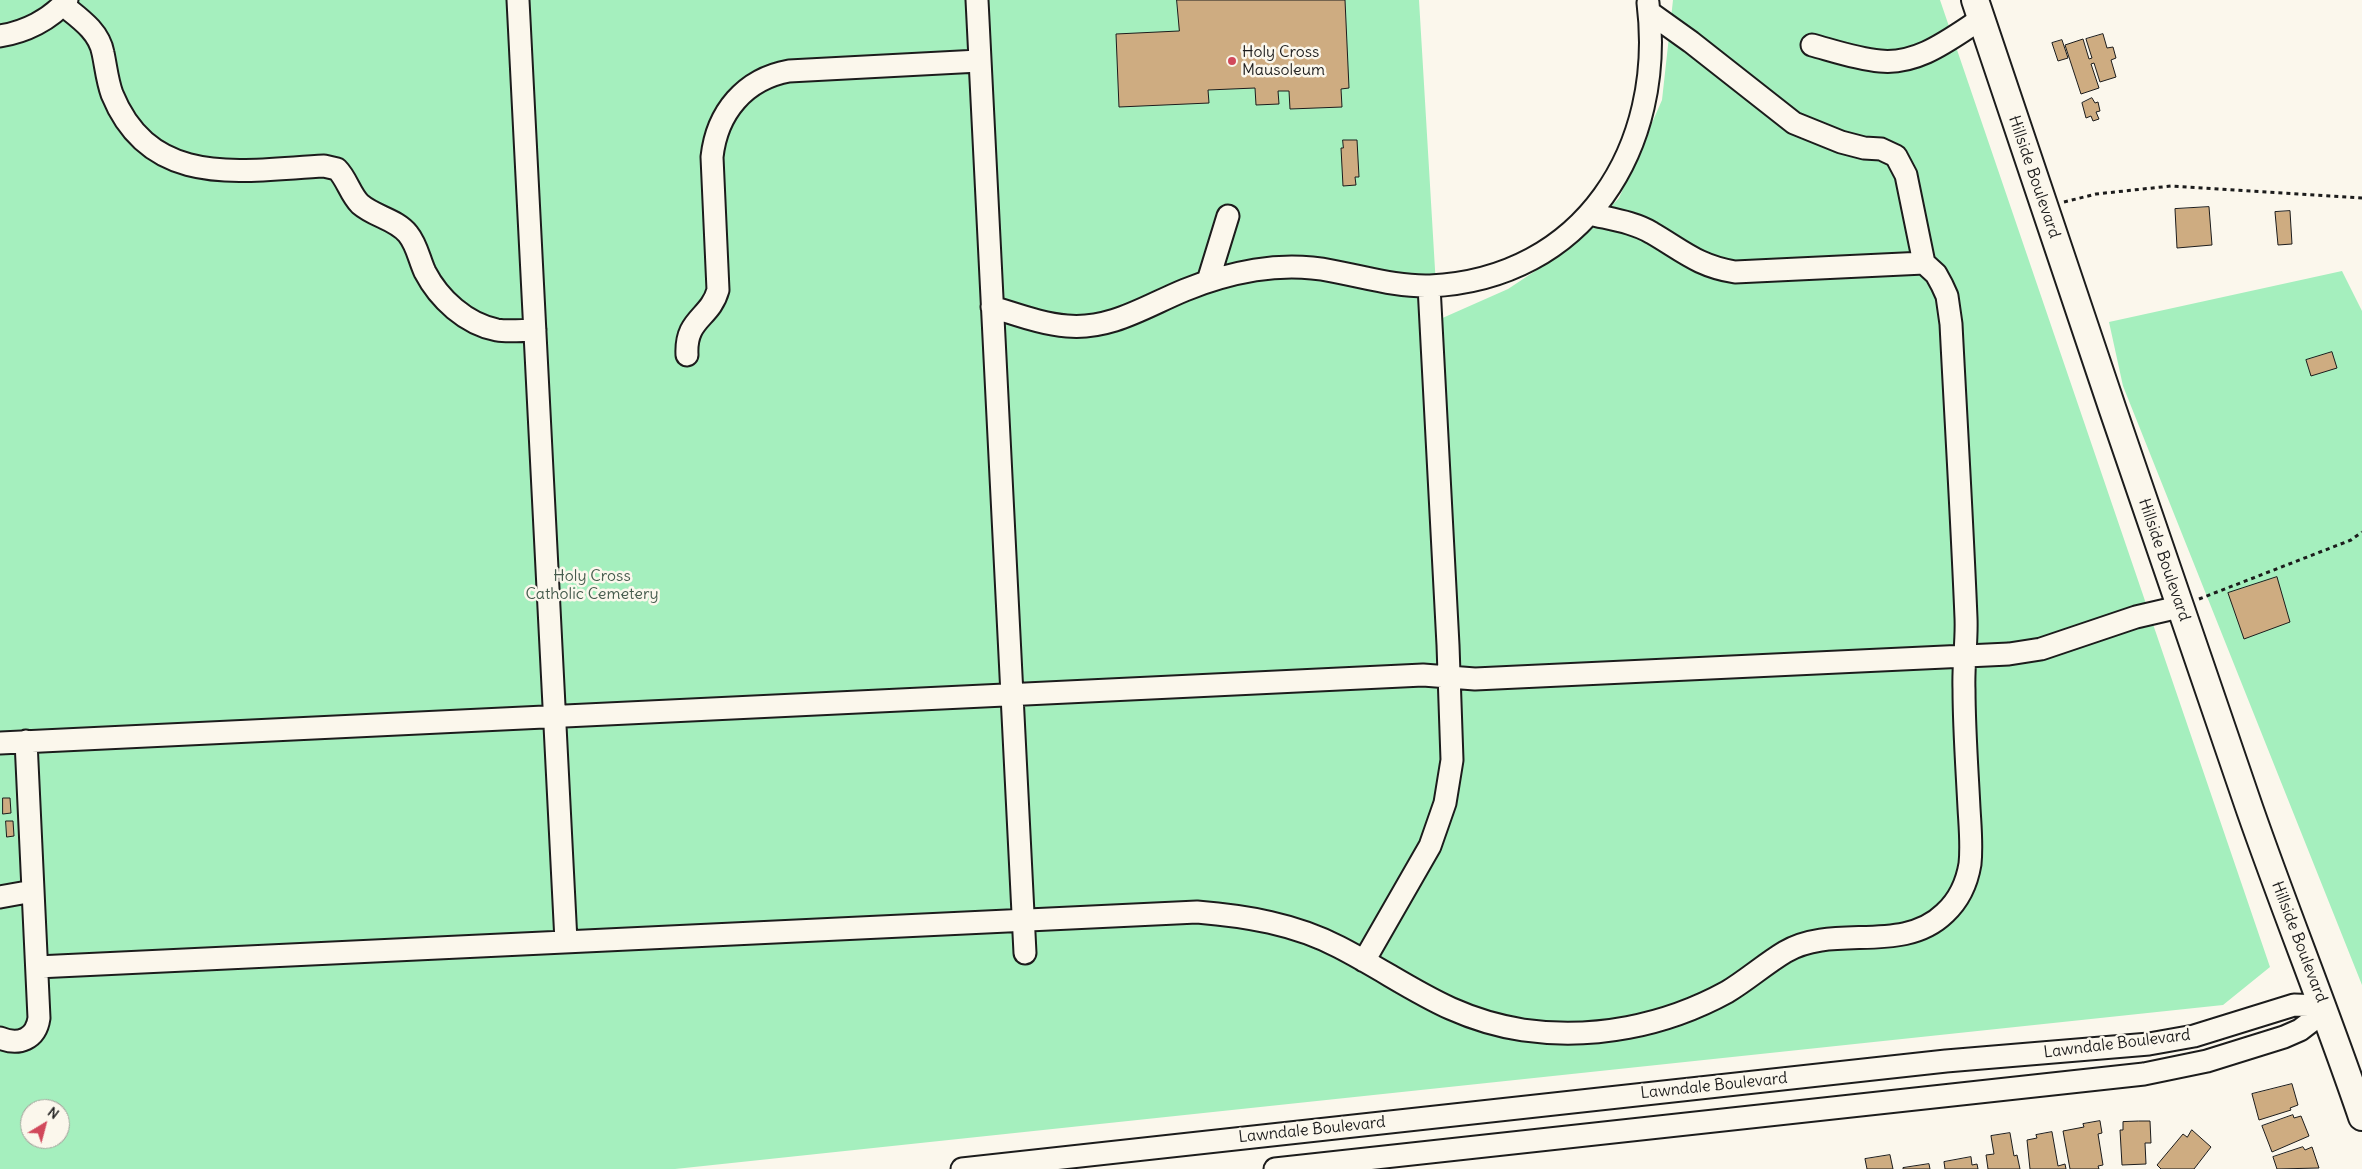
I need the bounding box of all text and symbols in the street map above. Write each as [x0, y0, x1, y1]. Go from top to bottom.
place label: Holy Cross Mausoleum [1242, 42, 1325, 80]
marker: Holy Cross Mausoleum [1226, 55, 1238, 67]
street label: Hillside Boulevard [2004, 113, 2064, 241]
street label: Hillside Boulevard [2134, 496, 2194, 624]
park label: Holy Cross Catholic Cemetery [525, 566, 659, 604]
street label: Hillside Boulevard [2267, 879, 2331, 1005]
street label: Lawndale Boulevard [2043, 1025, 2191, 1063]
street label: Lawndale Boulevard [1640, 1069, 1788, 1103]
north arrow [20, 1099, 70, 1149]
text: N [44, 1103, 63, 1123]
street label: Lawndale Boulevard [1238, 1113, 1386, 1147]

